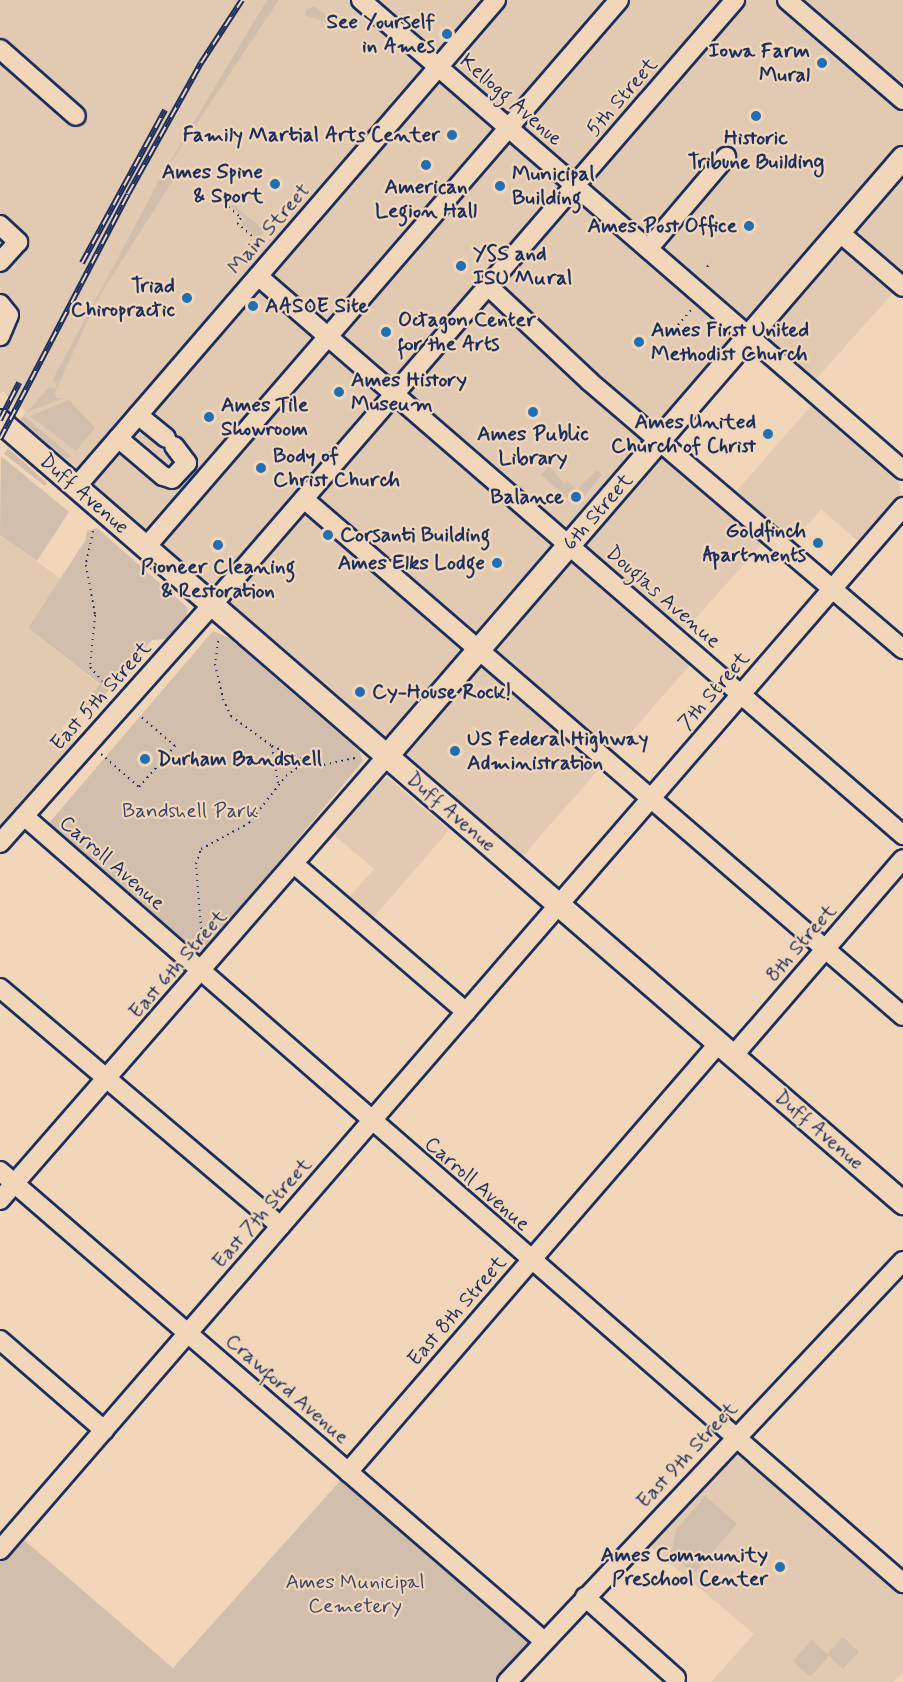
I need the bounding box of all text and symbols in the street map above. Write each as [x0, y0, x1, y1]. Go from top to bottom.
place label: See Yourself in Ames [327, 9, 435, 59]
marker: See Yourself in Ames [440, 27, 454, 41]
place label: Iowa Farm Mural [705, 38, 810, 88]
street label: Kellogg Avenue [452, 47, 570, 153]
street label: 5th Street [581, 52, 663, 142]
marker: Iowa Farm Mural [815, 56, 829, 70]
marker: Historic Tribune Building [749, 109, 763, 123]
place label: Family Martial Arts Center [191, 122, 440, 148]
place label: Historic Tribune Building [687, 125, 825, 175]
marker: Family Martial Arts Center [445, 128, 459, 142]
marker: American Legion Hall [419, 158, 433, 172]
place label: Ames Spine & Sport [157, 159, 263, 209]
place label: Municipal Building [512, 161, 595, 211]
place label: American Legion Hall [375, 174, 477, 224]
marker: Ames Spine & Sport [268, 177, 282, 191]
street label: Main Street [223, 179, 315, 279]
marker: Municipal Building [493, 179, 507, 193]
place label: Ames Post Office [590, 213, 737, 239]
marker: Ames Post Office [742, 219, 756, 233]
place label: YSS and ISU Mural [473, 241, 566, 291]
marker: YSS and ISU Mural [454, 259, 468, 273]
place label: Triad Chiropractic [71, 273, 175, 323]
marker: Triad Chiropractic [180, 291, 194, 305]
place label: AASOE Site [265, 293, 368, 319]
marker: AASOE Site [246, 299, 260, 313]
place label: Octagon Center for the Arts [398, 307, 539, 357]
place label: Ames First United Methodist Church [651, 317, 808, 367]
marker: Octagon Center for the Arts [379, 325, 393, 339]
marker: Ames First United Methodist Church [632, 335, 646, 349]
place label: Ames History Museum [351, 367, 467, 417]
marker: Ames History Museum [332, 385, 346, 399]
place label: Ames Tile Showroom [221, 392, 308, 442]
marker: Ames Public Library [526, 405, 540, 419]
place label: Ames United Church of Christ [605, 409, 756, 459]
marker: Ames Tile Showroom [202, 410, 216, 424]
place label: Ames Public Library [478, 421, 588, 471]
marker: Ames United Church of Christ [761, 427, 775, 441]
place label: Body of Christ Church [273, 443, 400, 493]
street label: Duff Avenue [33, 448, 135, 540]
marker: Body of Christ Church [254, 461, 268, 475]
street label: 6th Street [558, 468, 638, 556]
place label: Balance [490, 484, 564, 510]
marker: Balance [569, 490, 583, 504]
place label: Goldfinch Apartments [703, 518, 806, 568]
place label: Corsanti Building [340, 522, 490, 548]
marker: Corsanti Building [321, 528, 335, 542]
marker: Goldfinch Apartments [811, 536, 825, 550]
marker: Pioneer Cleaning & Restoration [211, 538, 225, 552]
street label: Douglas Avenue [603, 542, 723, 652]
place label: Ames Elks Lodge [334, 550, 485, 576]
place label: Pioneer Cleaning & Restoration [141, 554, 295, 604]
marker: Ames Elks Lodge [490, 556, 504, 570]
street label: East 5th Street [45, 636, 157, 756]
street label: 7th Street [673, 646, 755, 736]
place label: Cy-House Rock! [372, 679, 509, 705]
marker: Cy-House Rock! [353, 685, 367, 699]
place label: US Federal Highway Administration [467, 726, 645, 776]
marker: US Federal Highway Administration [448, 744, 462, 758]
place label: Durham Bandshell [157, 746, 317, 772]
marker: Durham Bandshell [138, 752, 152, 766]
street label: Duff Avenue [400, 766, 502, 858]
park label: Bandshell Park [124, 798, 256, 824]
street label: Carroll Avenue [54, 810, 170, 916]
street label: 8th Street [760, 899, 842, 987]
street label: East 6th Street [124, 904, 232, 1024]
street label: Duff Avenue [768, 1084, 870, 1176]
street label: Carroll Avenue [419, 1131, 535, 1237]
street label: East 7th Street [207, 1152, 317, 1274]
street label: East 8th Street [402, 1251, 512, 1371]
street label: Crawford Avenue [219, 1328, 355, 1450]
street label: East 9th Street [631, 1396, 743, 1514]
place label: Ames Community Preschool Center [606, 1542, 768, 1592]
marker: Ames Community Preschool Center [773, 1560, 787, 1574]
park label: Ames Municipal Cemetery [286, 1569, 424, 1619]

